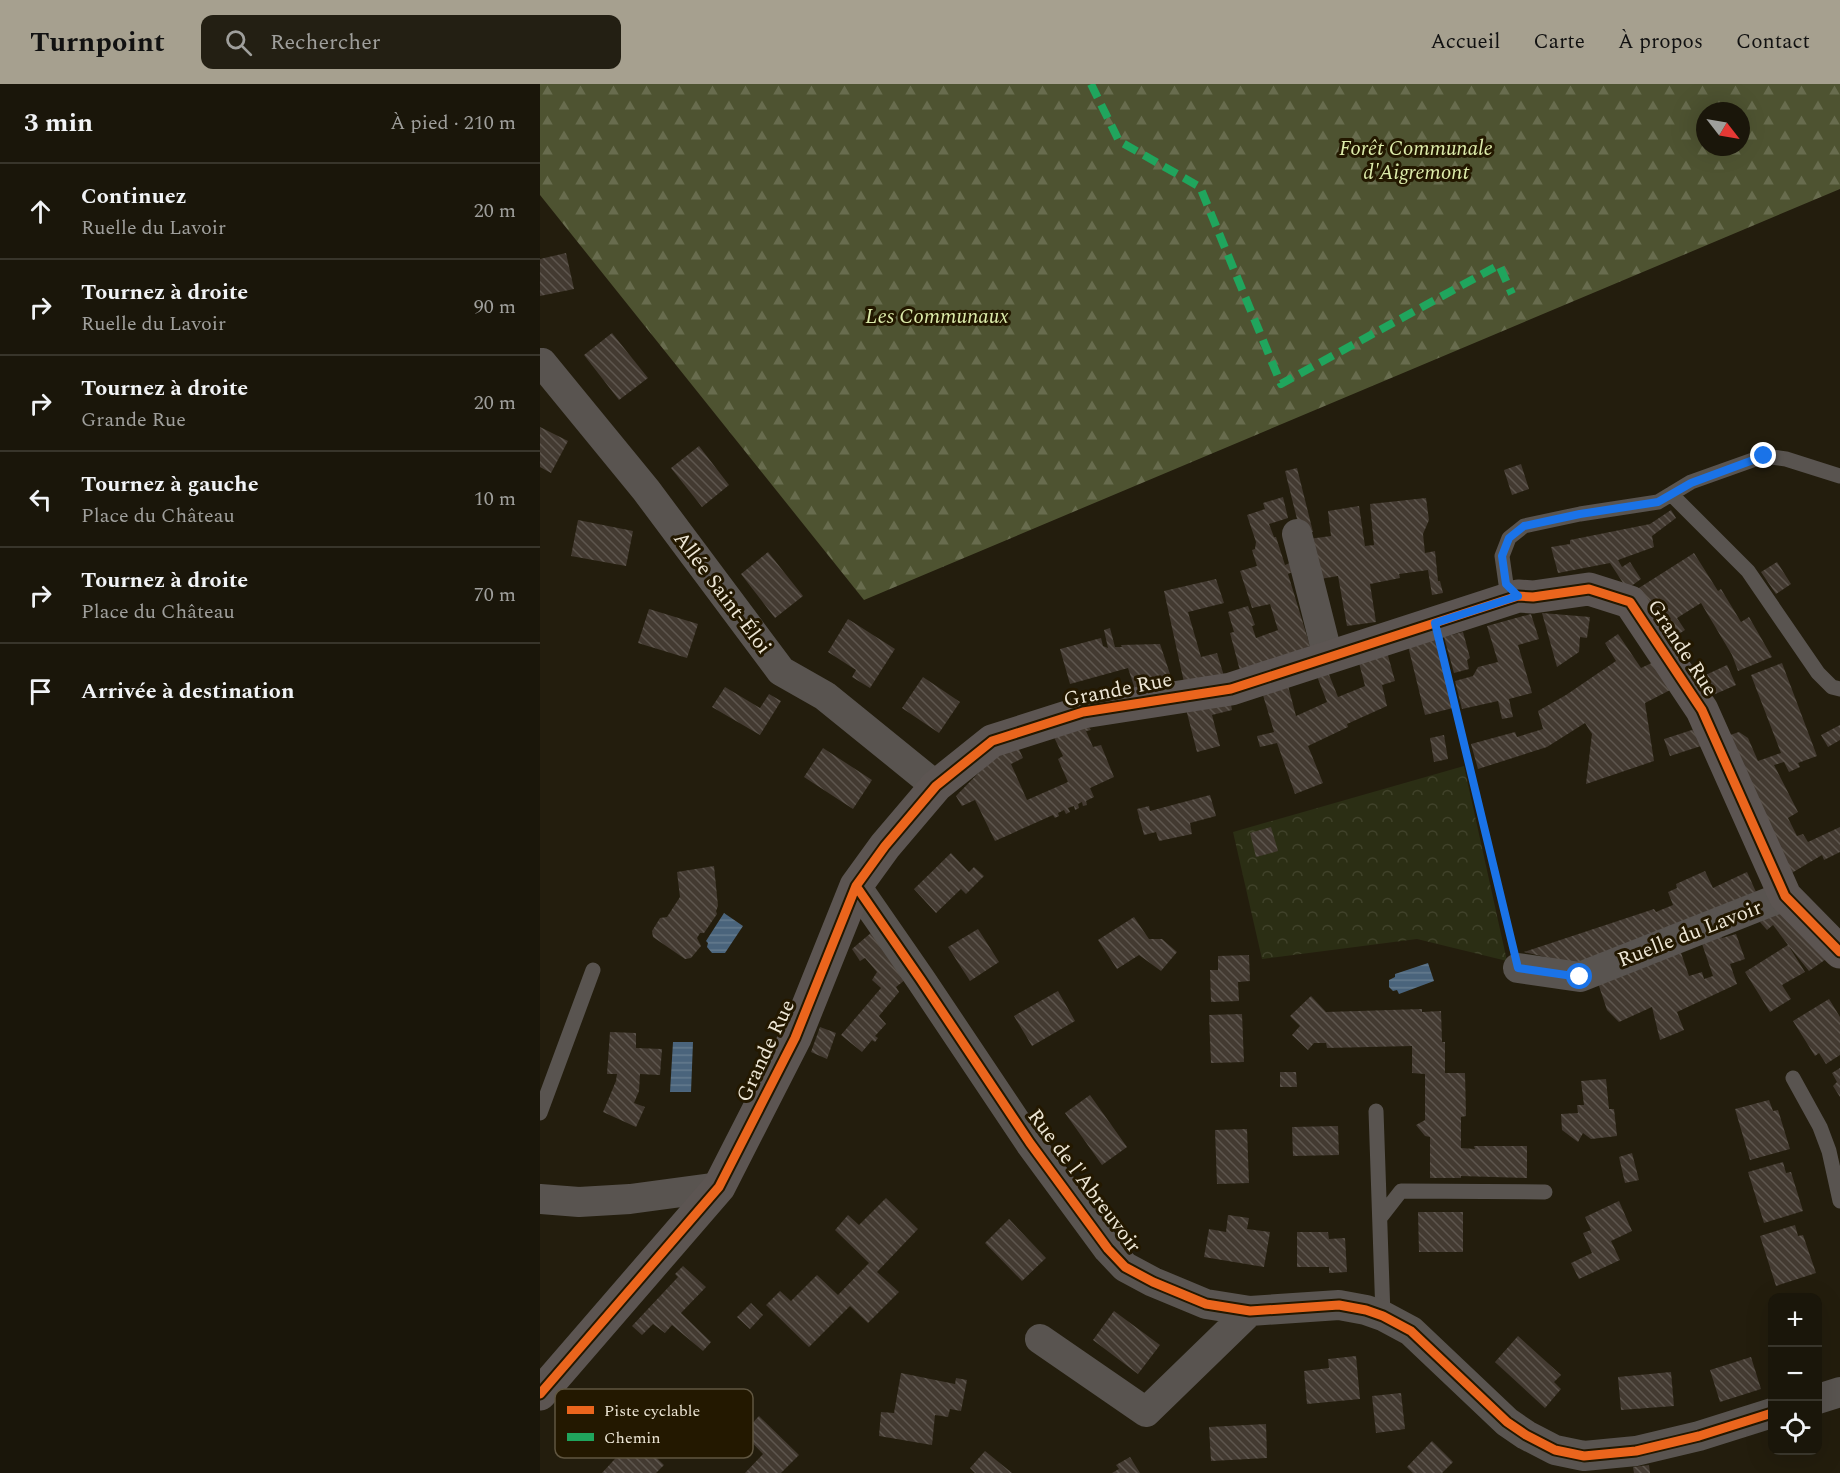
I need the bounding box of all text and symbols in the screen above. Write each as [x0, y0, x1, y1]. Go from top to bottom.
search box [201, 15, 621, 69]
text: Turnpoint [30, 21, 165, 64]
icon: search [222, 26, 255, 59]
text: Rechercher [270, 26, 381, 59]
text: Accueil [1430, 26, 1501, 58]
text: Carte [1534, 26, 1585, 58]
text: À propos [1618, 26, 1703, 58]
text: Contact [1736, 26, 1810, 58]
north arrow [1696, 102, 1750, 156]
text: 3 min [24, 103, 93, 143]
text: À pied · 210 m [390, 108, 516, 138]
park label: Forêt Communale d'Aigremont [1339, 133, 1493, 189]
text: Continuez [81, 180, 187, 213]
icon: ahead [24, 195, 57, 228]
text: 20 m [474, 196, 516, 226]
text: Ruelle du Lavoir [81, 213, 226, 243]
text: Tournez à droite [81, 276, 248, 309]
icon: right [24, 291, 57, 324]
text: 90 m [474, 292, 516, 322]
park label: Les Communaux [865, 301, 1009, 333]
text: Ruelle du Lavoir [81, 309, 226, 339]
text: Tournez à droite [81, 372, 248, 405]
icon: right [24, 387, 57, 420]
text: 20 m [474, 388, 516, 418]
text: Grande Rue [81, 405, 186, 435]
route end [1750, 442, 1776, 468]
text: Tournez à gauche [81, 468, 259, 501]
icon: left [24, 483, 57, 516]
text: 10 m [474, 484, 516, 514]
text: Place du Château [81, 501, 235, 531]
street label: Allée Saint-Éloi [665, 525, 779, 661]
text: Tournez à droite [81, 564, 248, 597]
icon: right [24, 579, 57, 612]
text: 70 m [474, 580, 516, 610]
street label: Grande Rue [1639, 593, 1725, 703]
text: Place du Château [81, 597, 235, 627]
street label: Grande Rue [1061, 664, 1175, 716]
icon: arrive [24, 675, 57, 708]
text: Arrivée à destination [81, 675, 295, 708]
street label: Ruelle du Lavoir [1613, 892, 1767, 976]
route start [1566, 963, 1592, 989]
street label: Grande Rue [728, 994, 804, 1108]
street label: Rue de l'Abreuvoir [1019, 1102, 1149, 1260]
map controls [1768, 1293, 1822, 1455]
button: + [1768, 1293, 1822, 1347]
button: − [1768, 1347, 1822, 1401]
legend [555, 1389, 753, 1458]
text: Piste cyclable [604, 1399, 700, 1423]
button: locate [1768, 1401, 1822, 1455]
text: Chemin [604, 1426, 661, 1450]

